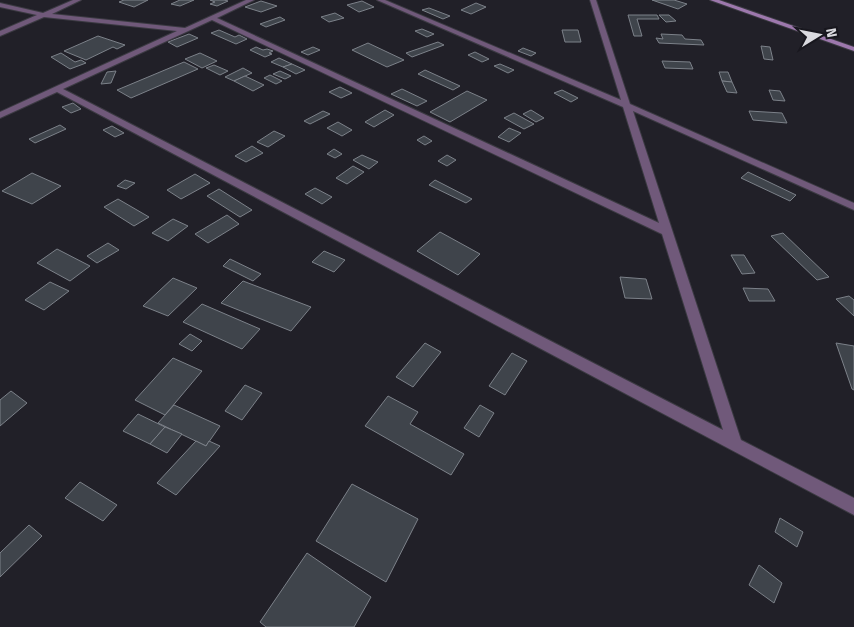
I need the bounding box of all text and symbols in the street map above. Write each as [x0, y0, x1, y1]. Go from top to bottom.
north arrow [794, 10, 844, 60]
text: N [822, 27, 840, 39]

